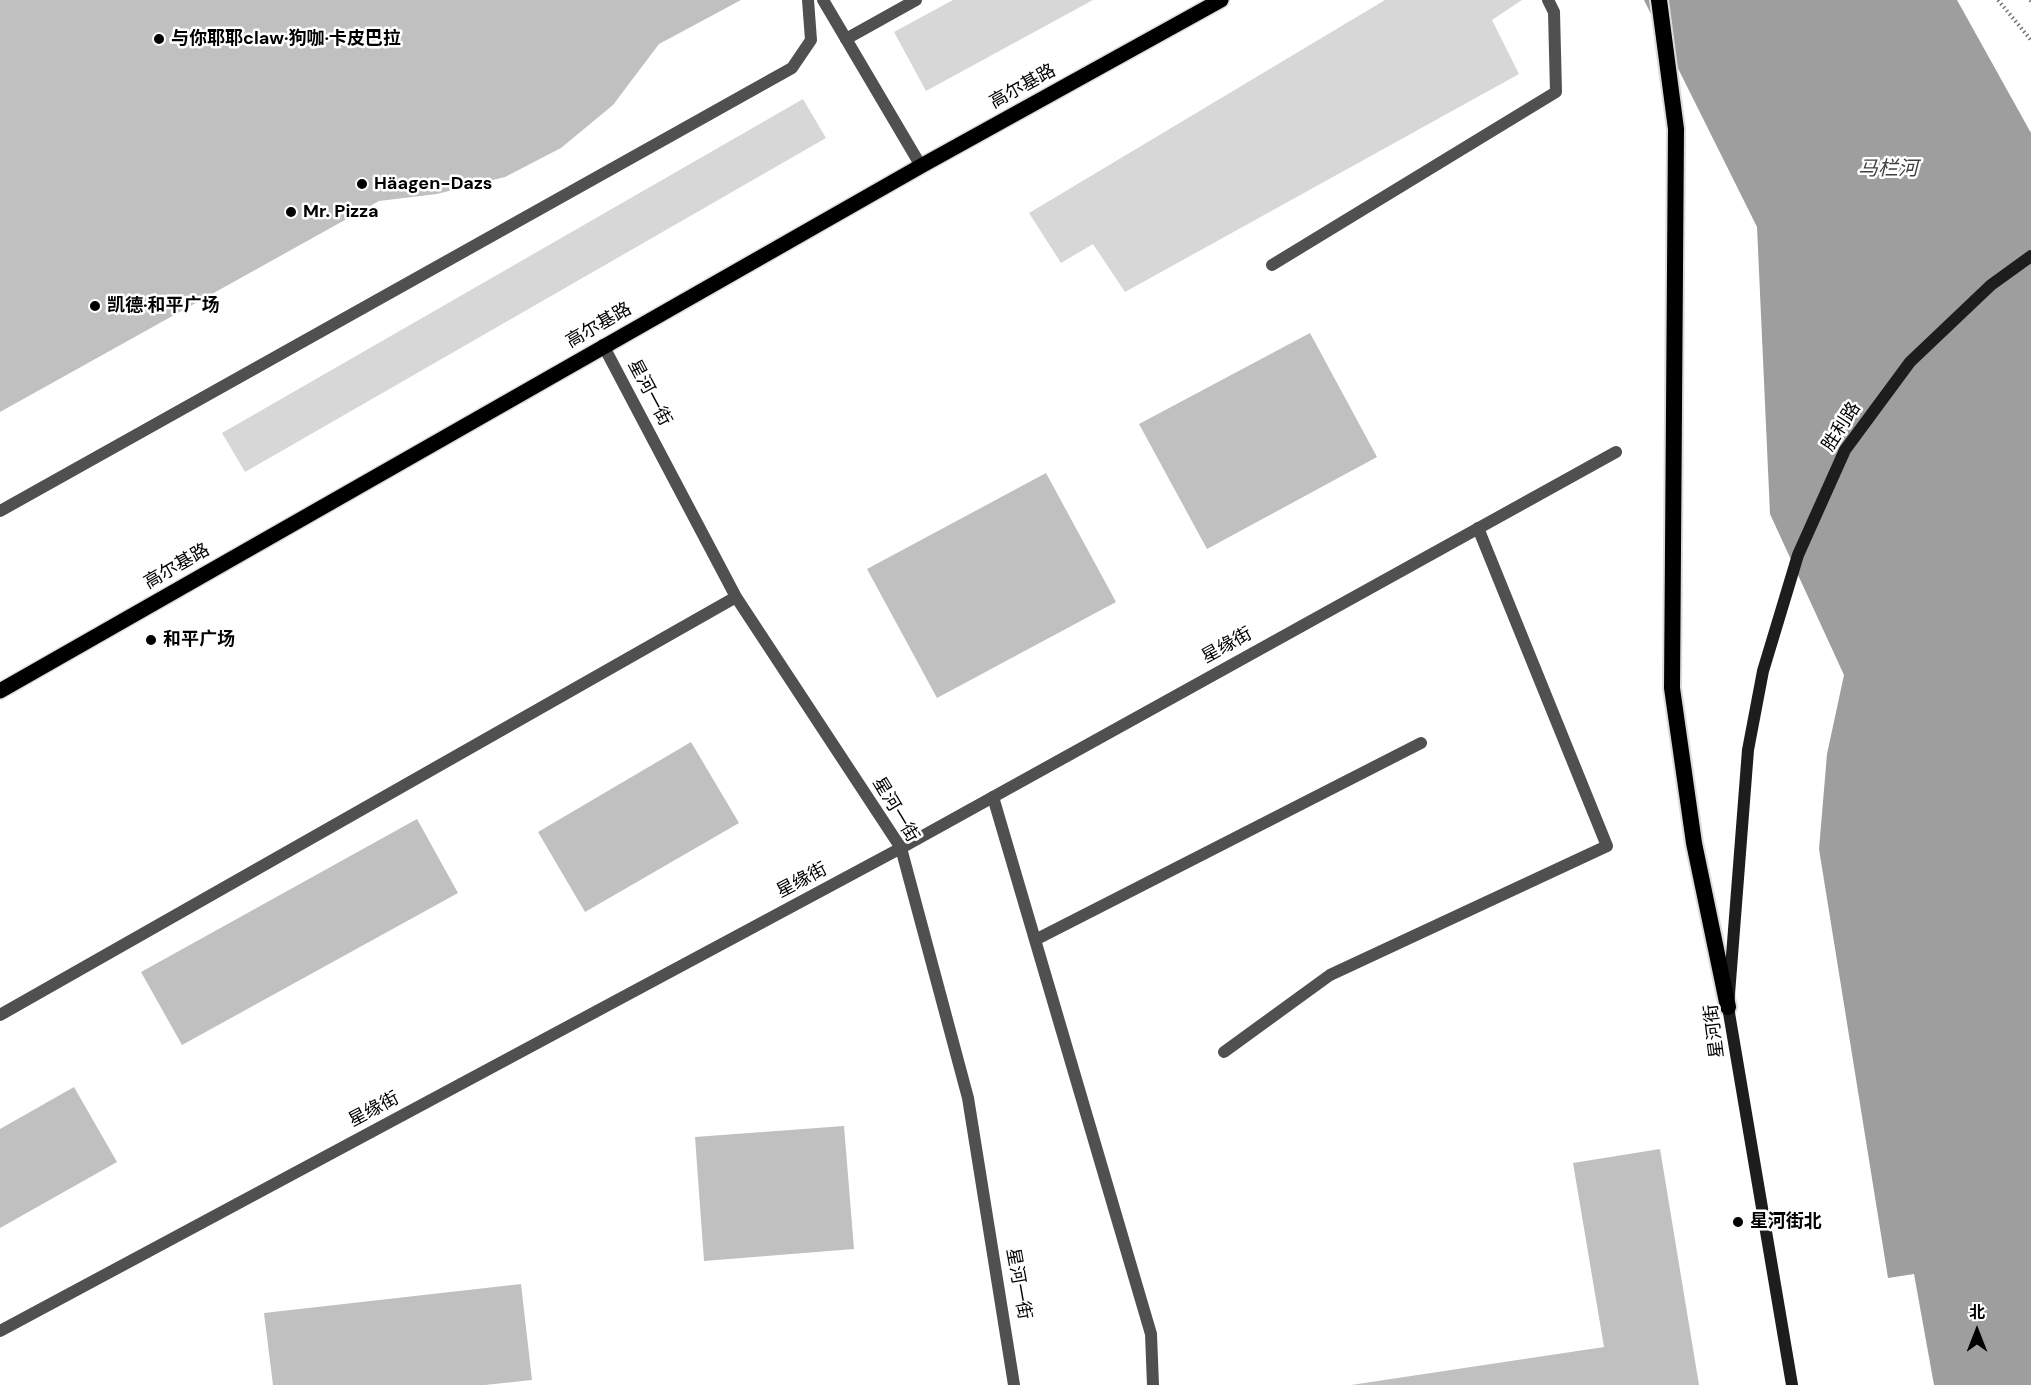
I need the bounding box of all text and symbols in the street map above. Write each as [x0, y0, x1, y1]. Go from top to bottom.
place label: 与你耶耶claw·狗咖·卡皮巴拉 [171, 28, 401, 50]
marker: 与你耶耶claw·狗咖·卡皮巴拉 [152, 32, 166, 46]
street label: 高尔基路 [986, 60, 1060, 114]
water label: 马栏河 [1858, 158, 1918, 182]
place label: Häagen-Dazs [374, 173, 492, 195]
marker: Häagen-Dazs [355, 177, 369, 191]
place label: Mr. Pizza [303, 201, 379, 223]
marker: Mr. Pizza [284, 205, 298, 219]
place label: 凯德·和平广场 [107, 295, 220, 317]
marker: 凯德·和平广场 [88, 299, 102, 313]
street label: 高尔基路 [562, 299, 636, 353]
street label: 星河一街 [623, 356, 675, 430]
street label: 胜利路 [1818, 398, 1866, 456]
street label: 高尔基路 [140, 540, 214, 594]
street label: 星缘街 [1198, 623, 1256, 669]
place label: 和平广场 [163, 629, 235, 651]
marker: 和平广场 [144, 633, 158, 647]
street label: 星河一街 [867, 774, 923, 846]
street label: 星缘街 [773, 859, 831, 903]
street label: 星河街 [1701, 1003, 1729, 1059]
street label: 星缘街 [345, 1088, 403, 1132]
place label: 星河街北 [1750, 1211, 1822, 1233]
marker: 星河街北 [1731, 1215, 1745, 1229]
street label: 星河一街 [1001, 1247, 1035, 1321]
north arrow [1947, 1301, 2007, 1361]
text: 北 [1969, 1302, 1985, 1323]

